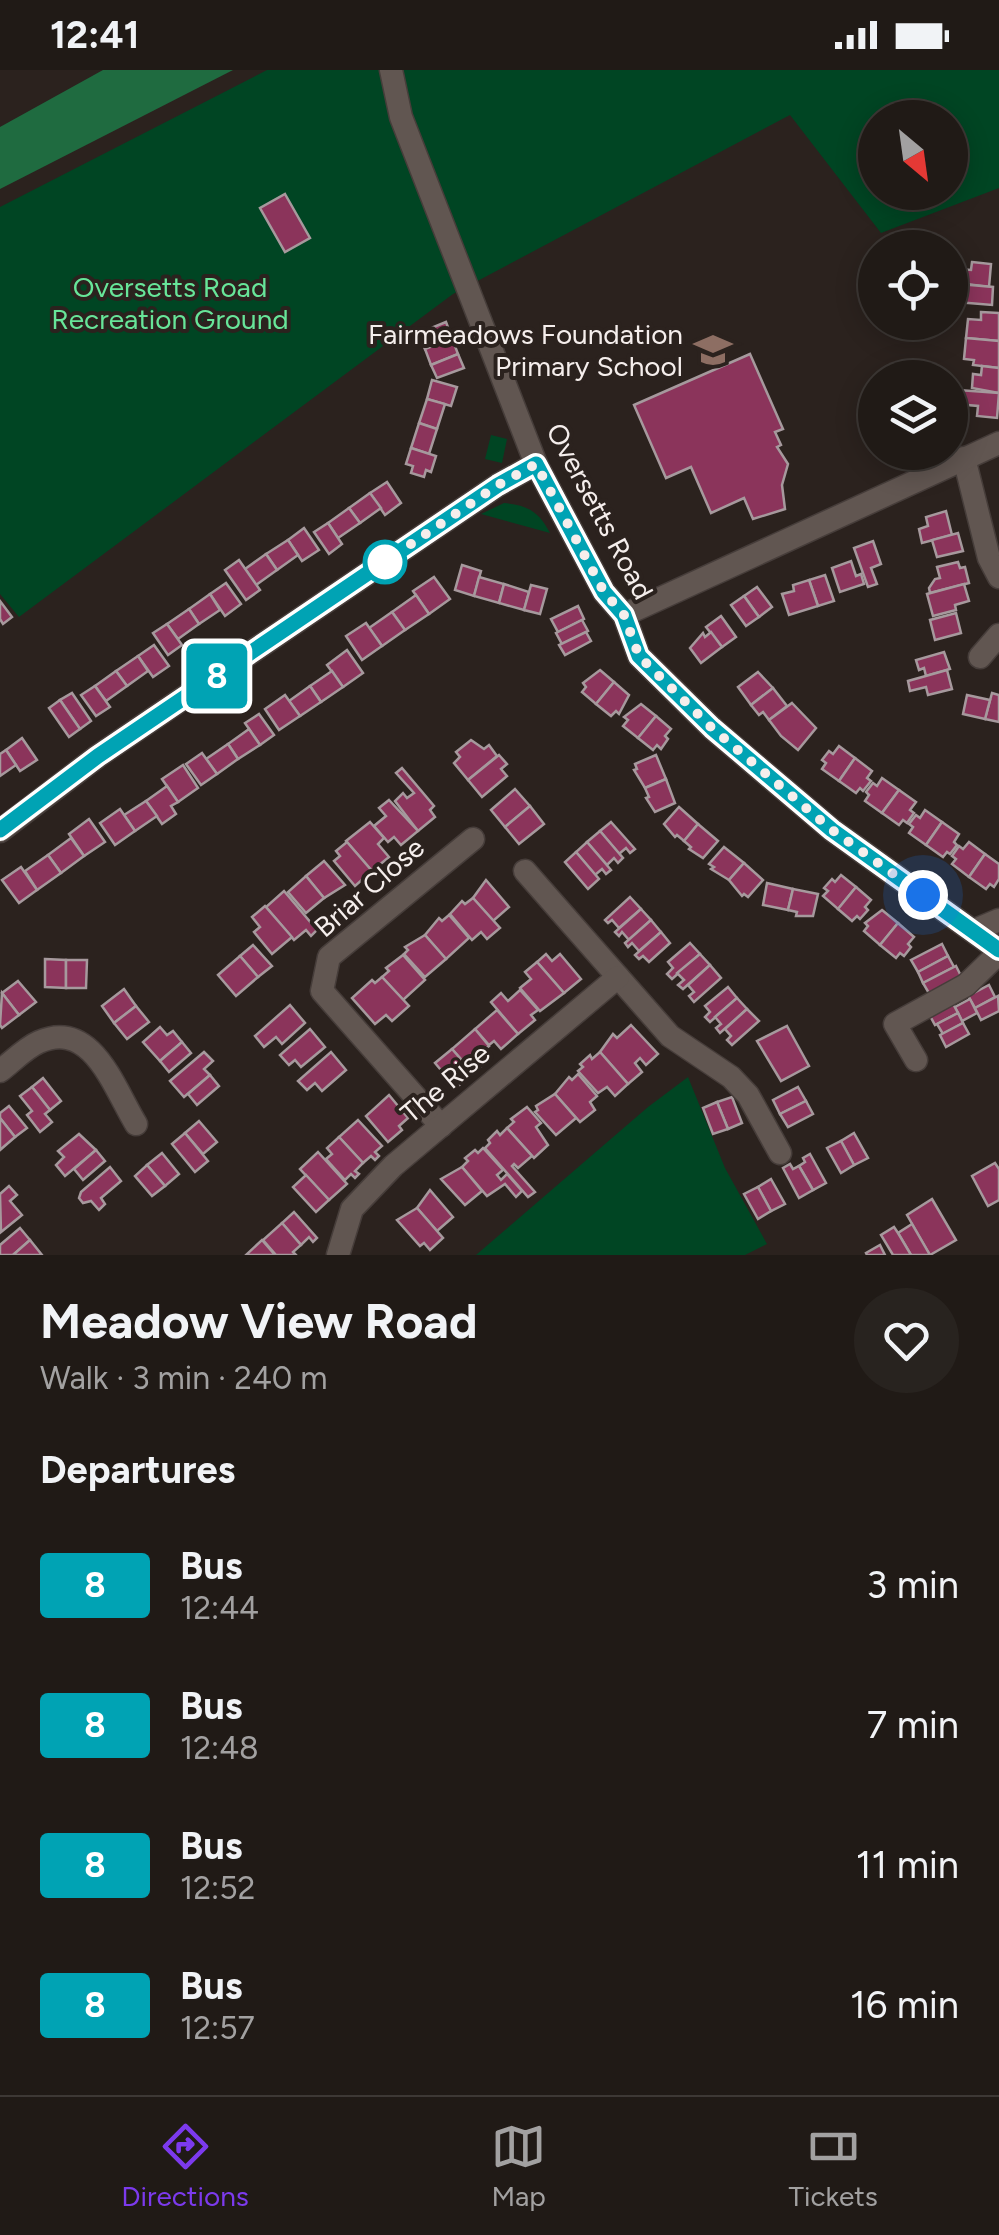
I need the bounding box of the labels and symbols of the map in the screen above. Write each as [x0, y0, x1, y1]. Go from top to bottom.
north arrow [858, 100, 968, 210]
park label: Oversetts Road Recreation Ground [51, 270, 289, 336]
place label: Fairmeadows Foundation Primary School [368, 317, 683, 383]
school or university icon: Fairmeadows Foundation Primary School [692, 329, 734, 371]
street label: Oversetts Road [539, 417, 661, 605]
unlabelled marker [364, 541, 406, 583]
line badge: 8 [184, 644, 250, 708]
street label: Briar Close [307, 830, 431, 944]
your location [898, 870, 948, 920]
street label: The Rise [394, 1036, 496, 1130]

